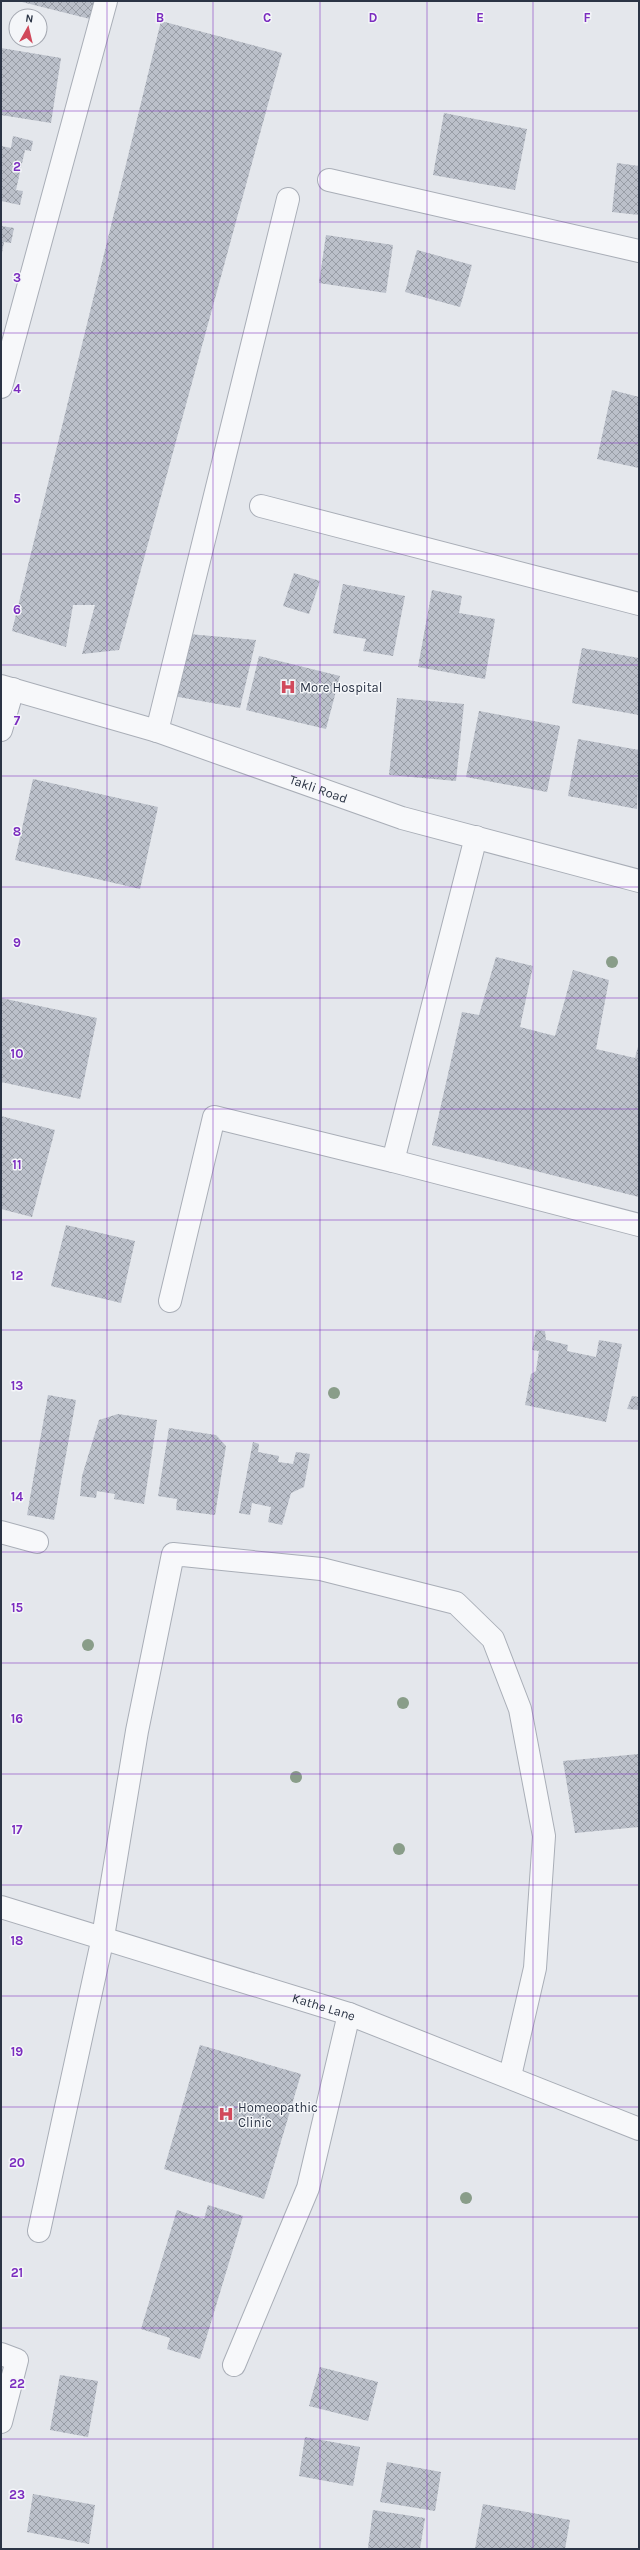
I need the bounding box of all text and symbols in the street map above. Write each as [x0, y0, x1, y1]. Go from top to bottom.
north arrow [8, 8, 48, 48]
text: B [156, 10, 164, 25]
text: C [263, 10, 271, 25]
text: D [369, 10, 378, 25]
text: E [476, 10, 484, 25]
text: F [583, 10, 591, 25]
text: N [25, 12, 34, 26]
text: 2 [13, 159, 21, 174]
text: 3 [13, 270, 21, 285]
text: 4 [13, 381, 21, 396]
text: 5 [13, 491, 21, 506]
text: 6 [13, 602, 21, 617]
hospital icon: More Hospital [279, 678, 297, 696]
place label: More Hospital [300, 680, 382, 695]
text: 7 [14, 713, 21, 728]
street label: Takli Road [288, 771, 350, 806]
text: 8 [13, 824, 21, 839]
text: 9 [13, 935, 21, 950]
text: 10 [11, 1046, 23, 1061]
text: 11 [12, 1157, 22, 1172]
text: 12 [11, 1268, 23, 1283]
text: 13 [11, 1378, 23, 1393]
text: 14 [11, 1489, 23, 1504]
text: 15 [11, 1600, 24, 1615]
text: 16 [11, 1711, 23, 1726]
text: 17 [11, 1822, 23, 1837]
text: 18 [10, 1933, 24, 1948]
street label: Kathe Lane [291, 1990, 358, 2024]
text: 19 [11, 2044, 23, 2059]
place label: Homeopathic Clinic [238, 2100, 318, 2130]
hospital icon: Homeopathic Clinic [217, 2105, 235, 2123]
text: 20 [9, 2155, 25, 2170]
text: 21 [11, 2265, 23, 2280]
text: 22 [9, 2376, 25, 2391]
text: 23 [9, 2487, 25, 2502]

